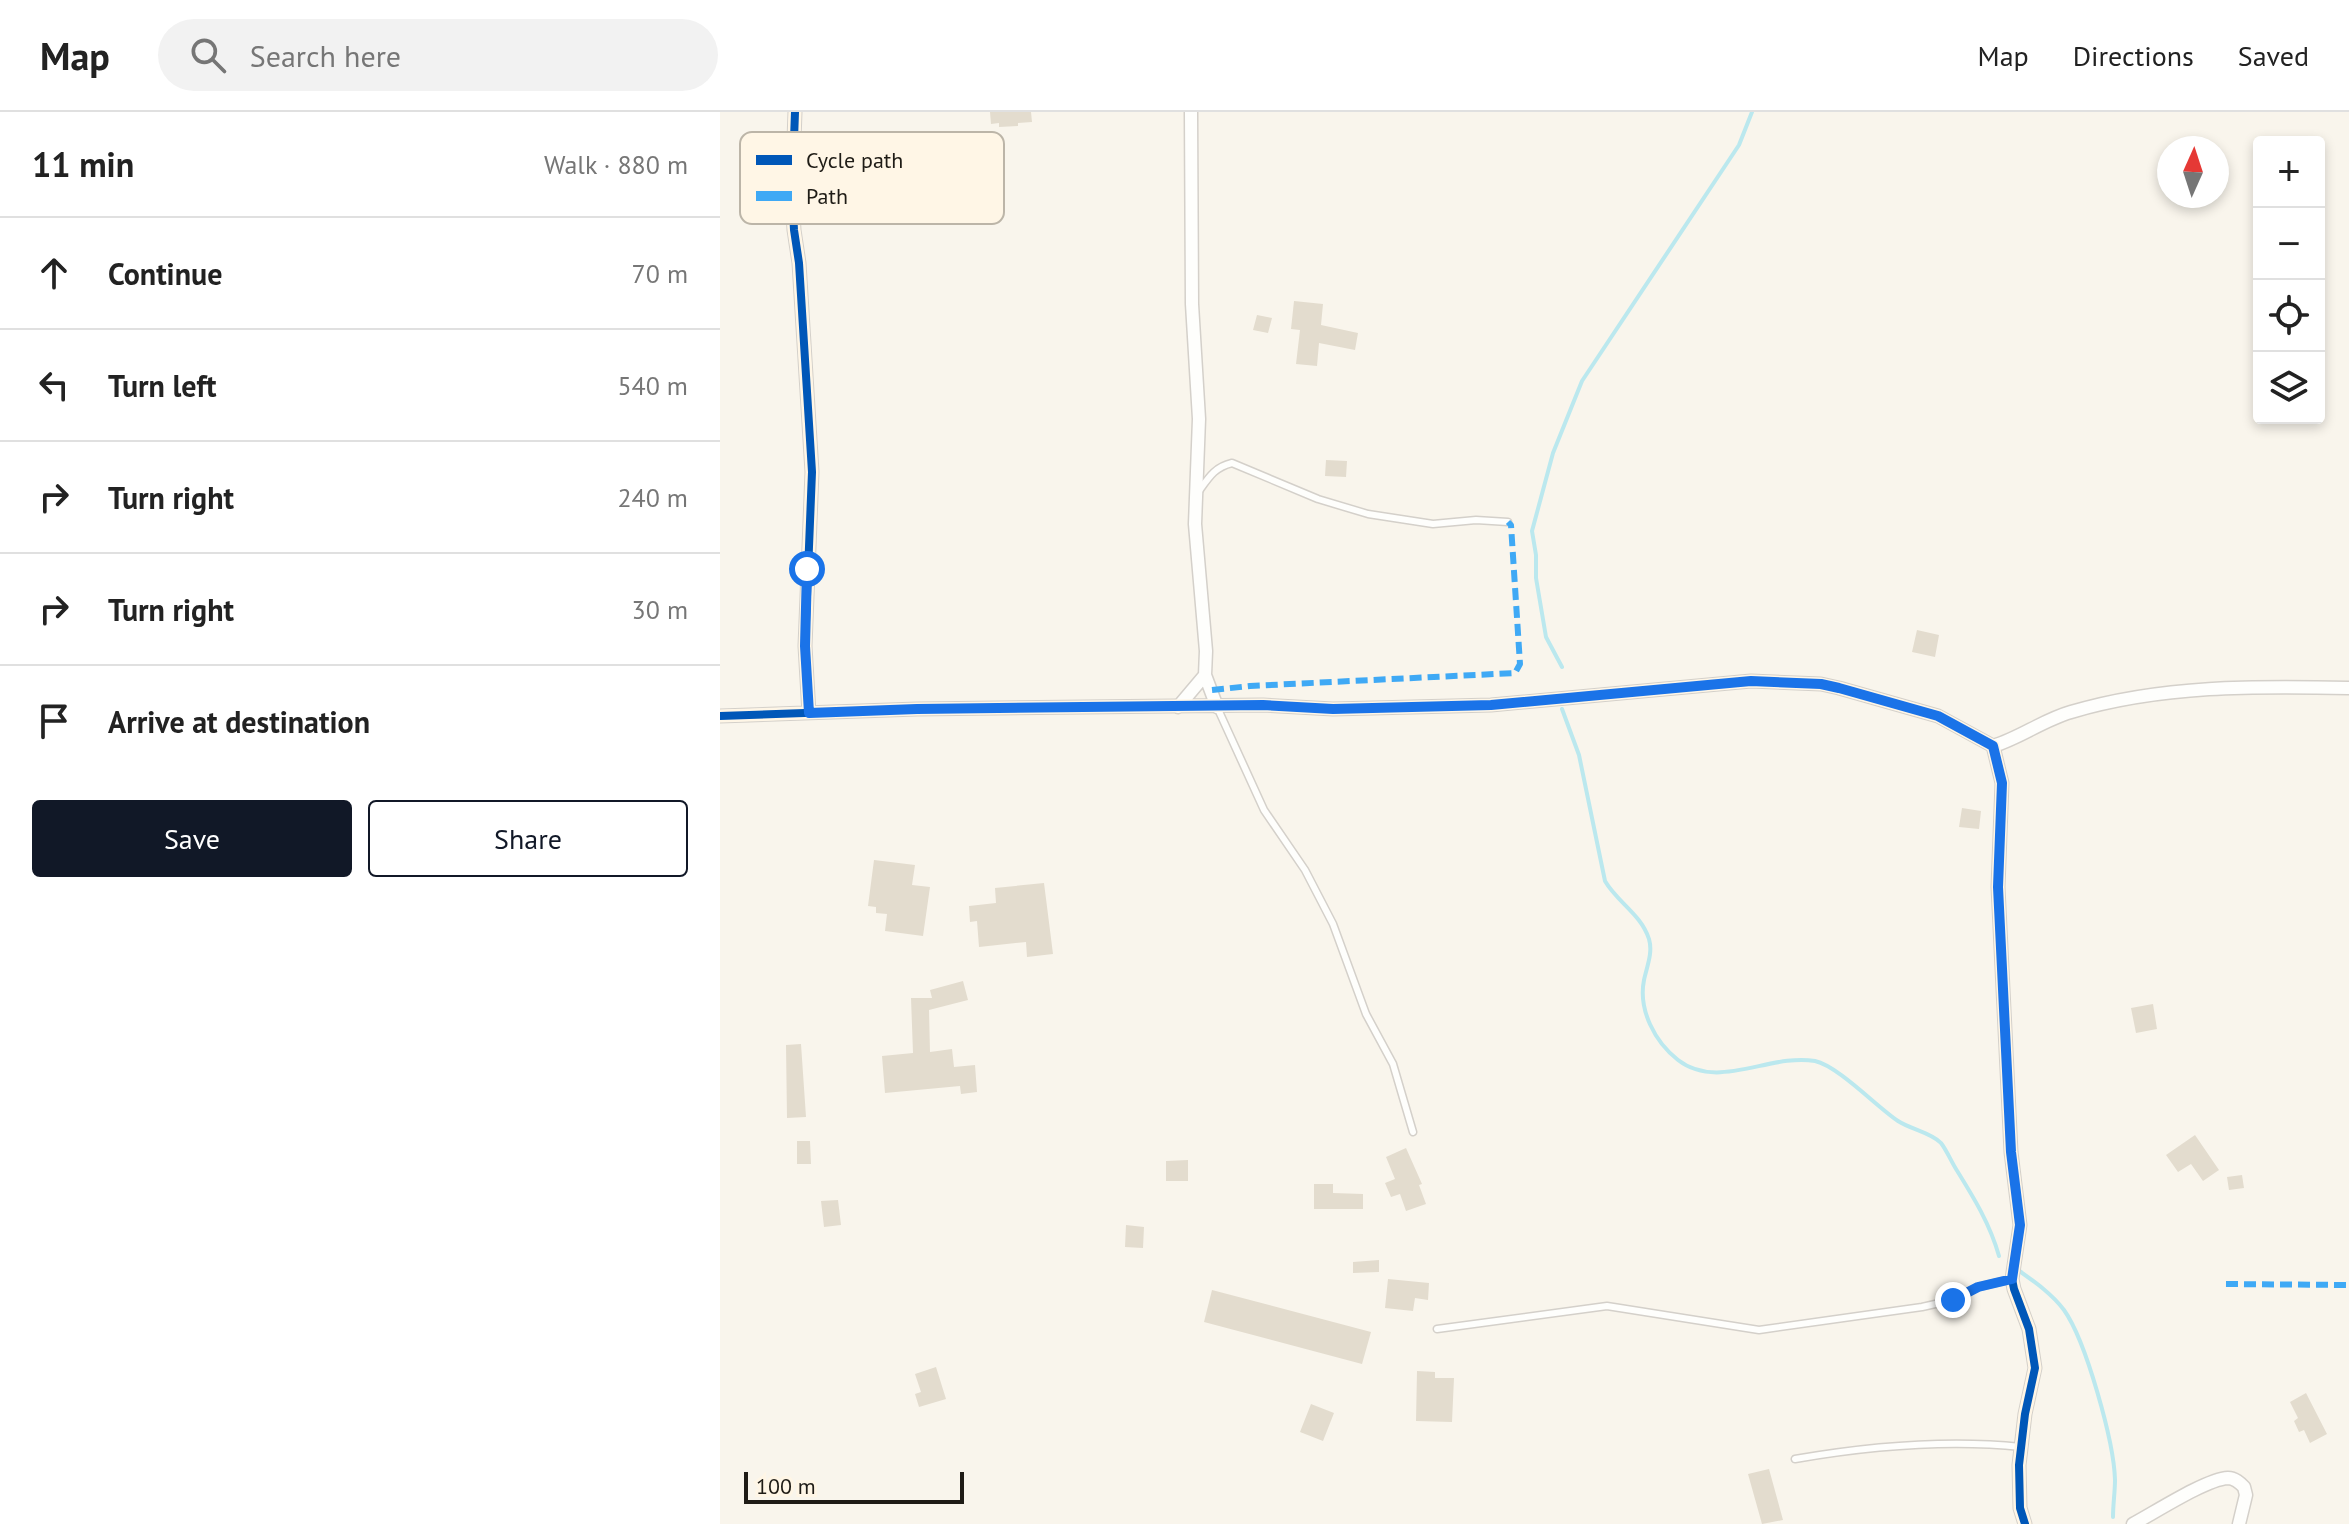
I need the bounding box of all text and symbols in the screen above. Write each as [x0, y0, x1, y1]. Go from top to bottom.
search box [158, 19, 718, 91]
text: Map [40, 31, 110, 80]
icon: search [186, 33, 230, 77]
text: Search here [250, 36, 401, 75]
text: Map [1978, 37, 2029, 74]
text: Directions [2073, 37, 2194, 74]
text: Saved [2238, 37, 2309, 74]
legend [740, 132, 1004, 224]
north arrow [2157, 136, 2229, 208]
map controls [2253, 136, 2325, 424]
button: + [2253, 136, 2325, 208]
text: 11 min [32, 142, 134, 186]
text: Cycle path [806, 146, 903, 174]
text: Walk · 880 m [544, 148, 688, 181]
text: Path [806, 182, 848, 210]
button: − [2253, 208, 2325, 280]
icon: ahead [32, 251, 76, 295]
text: Continue [108, 254, 222, 293]
text: 70 m [632, 257, 688, 290]
button: locate [2253, 280, 2325, 352]
button: layers [2253, 352, 2325, 424]
icon: left [32, 363, 76, 407]
text: Turn left [108, 366, 216, 405]
text: 540 m [617, 369, 688, 402]
icon: right [32, 475, 76, 519]
text: Turn right [108, 478, 234, 517]
text: 240 m [617, 481, 688, 514]
route start [789, 551, 825, 587]
icon: right [32, 587, 76, 631]
text: Turn right [108, 590, 234, 629]
text: 30 m [632, 593, 688, 626]
icon: arrive [32, 699, 76, 743]
text: Arrive at destination [108, 702, 370, 741]
button: Save [32, 800, 352, 877]
button: Share [368, 800, 688, 877]
route end [1935, 1282, 1971, 1318]
scale bar [744, 1468, 964, 1504]
text: 100 m [756, 1472, 816, 1500]

